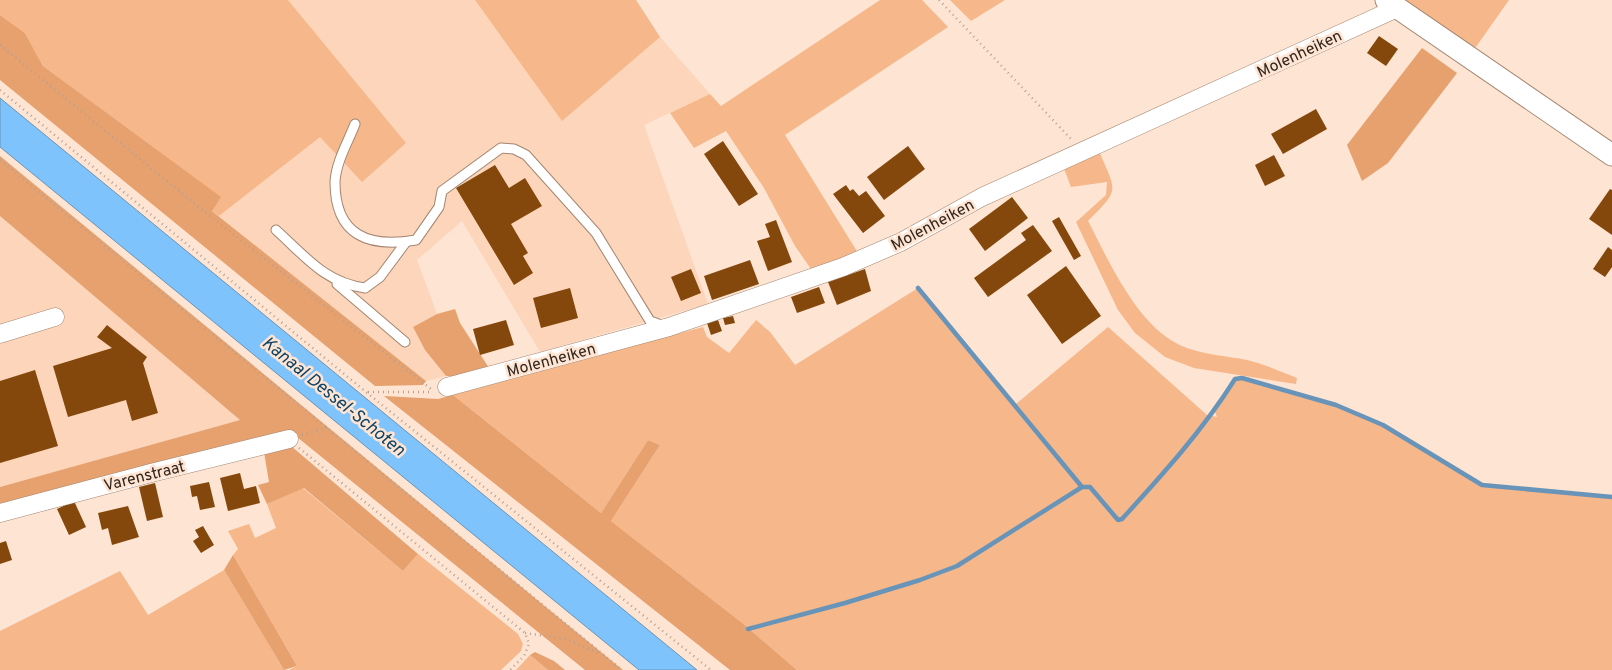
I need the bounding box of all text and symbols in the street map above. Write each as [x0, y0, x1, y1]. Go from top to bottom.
street label: Molenheiken [1254, 26, 1346, 83]
street label: Molenheiken [888, 195, 978, 256]
water label: Kanaal Dessel-Schoten [257, 332, 410, 462]
street label: Molenheiken [505, 339, 598, 382]
street label: Varenstraat [102, 457, 187, 497]

